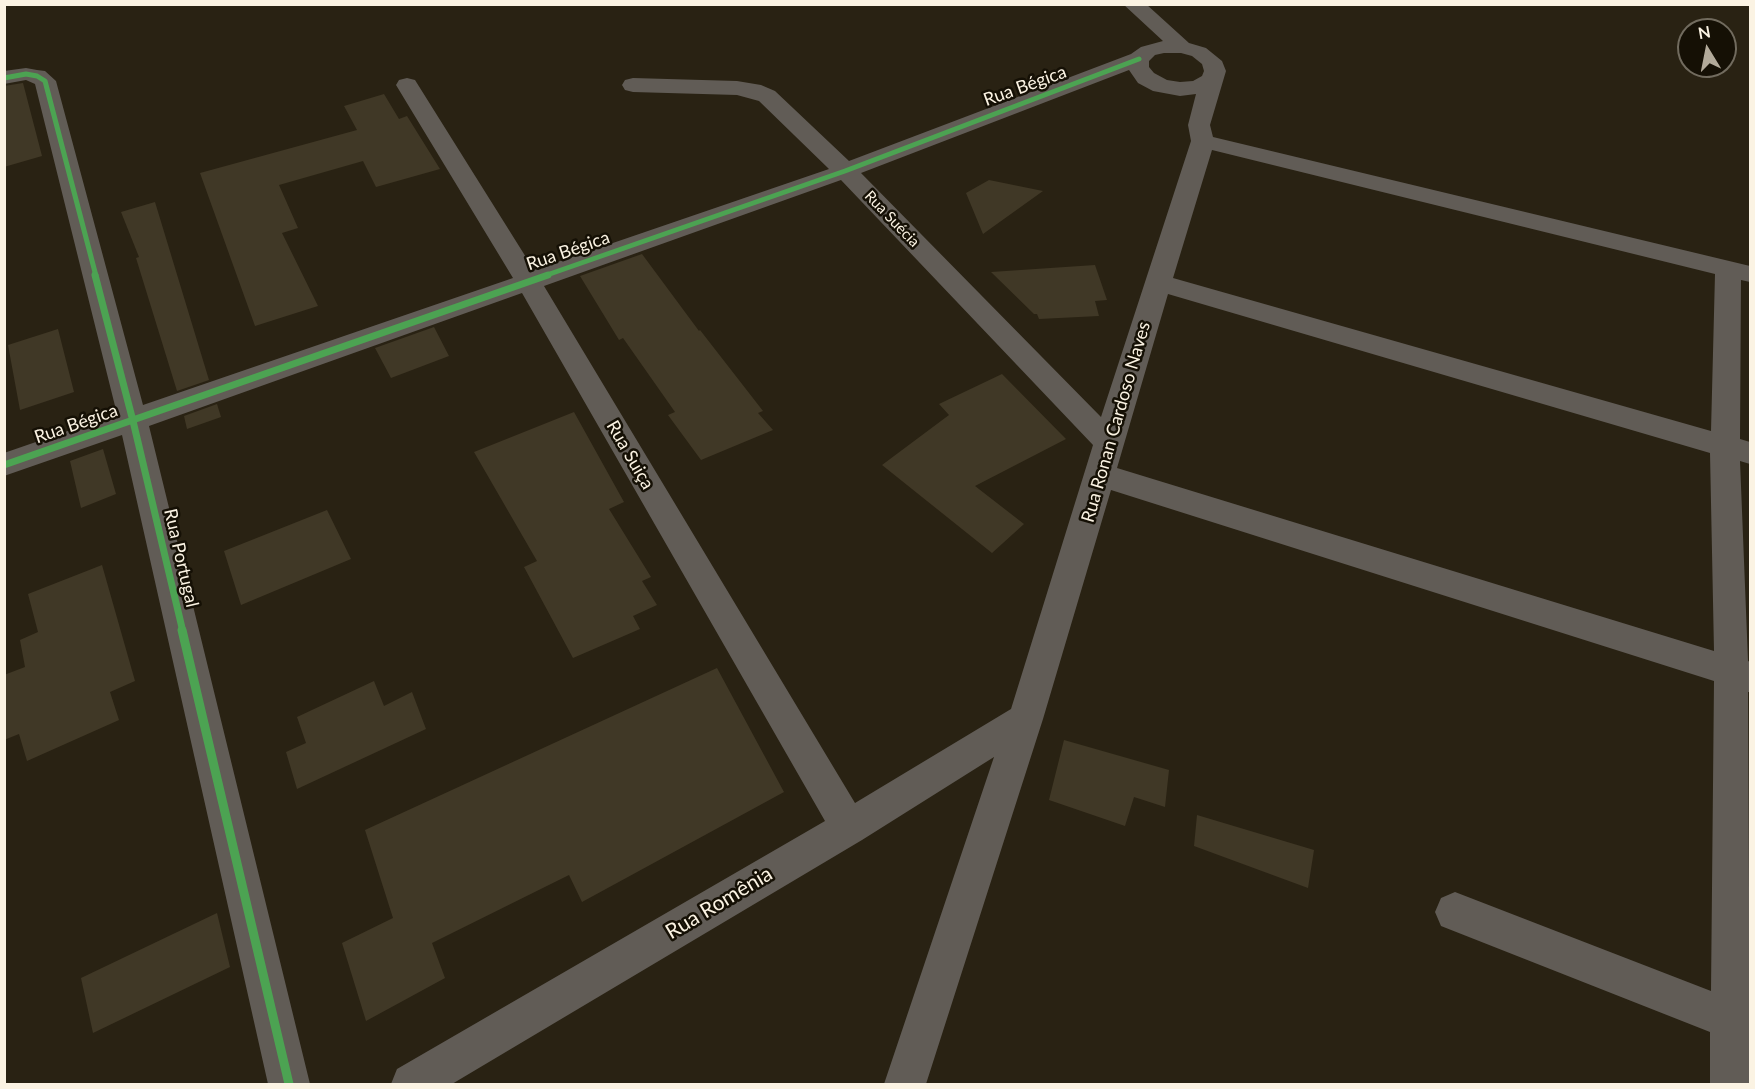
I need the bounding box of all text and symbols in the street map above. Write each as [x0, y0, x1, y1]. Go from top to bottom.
north arrow [1677, 18, 1737, 78]
text: N [1696, 21, 1712, 42]
street label: Rua Bégica [981, 61, 1069, 111]
street label: Rua Suécia [861, 187, 923, 251]
street label: Rua Bégica [523, 227, 613, 275]
street label: Rua Ronan Cardoso Naves [1077, 319, 1155, 525]
street label: Rua Bégica [31, 400, 121, 448]
street label: Rua Suiça [602, 417, 658, 493]
street label: Rua Portugal [159, 507, 203, 609]
street label: Rua Romênia [661, 861, 777, 945]

